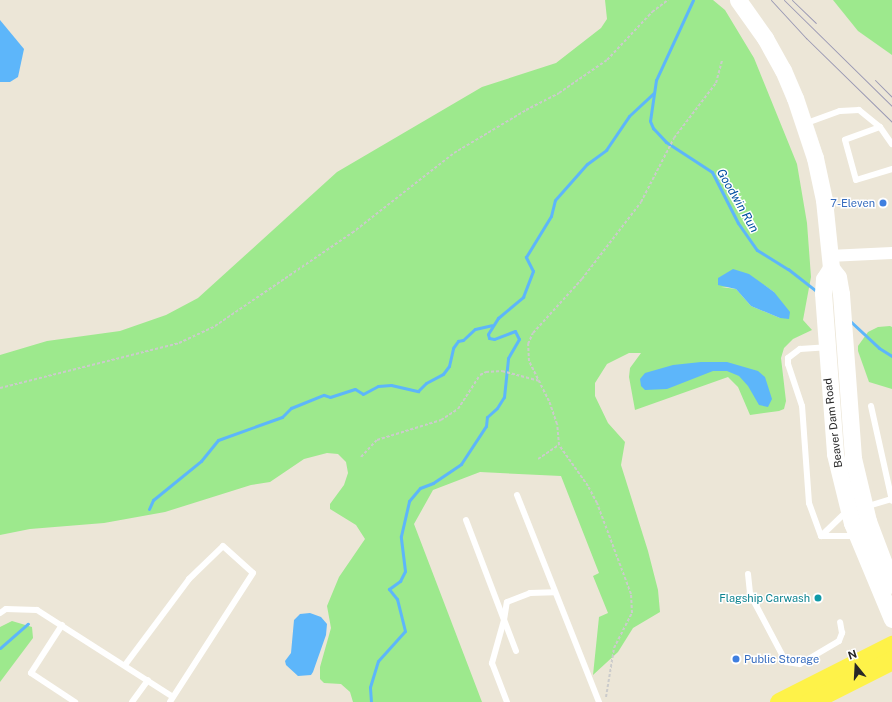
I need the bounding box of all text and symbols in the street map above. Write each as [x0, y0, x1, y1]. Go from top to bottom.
water label: Goodwin Run [713, 167, 761, 235]
place label: 7-Eleven [830, 196, 875, 210]
marker: 7-Eleven [878, 198, 888, 208]
street label: Beaver Dam Road [821, 377, 845, 469]
place label: Flagship Carwash [719, 591, 810, 605]
marker: Flagship Carwash [813, 593, 823, 603]
north arrow [836, 646, 876, 686]
text: N [846, 648, 858, 662]
place label: Public Storage [744, 652, 819, 666]
marker: Public Storage [731, 654, 741, 664]

